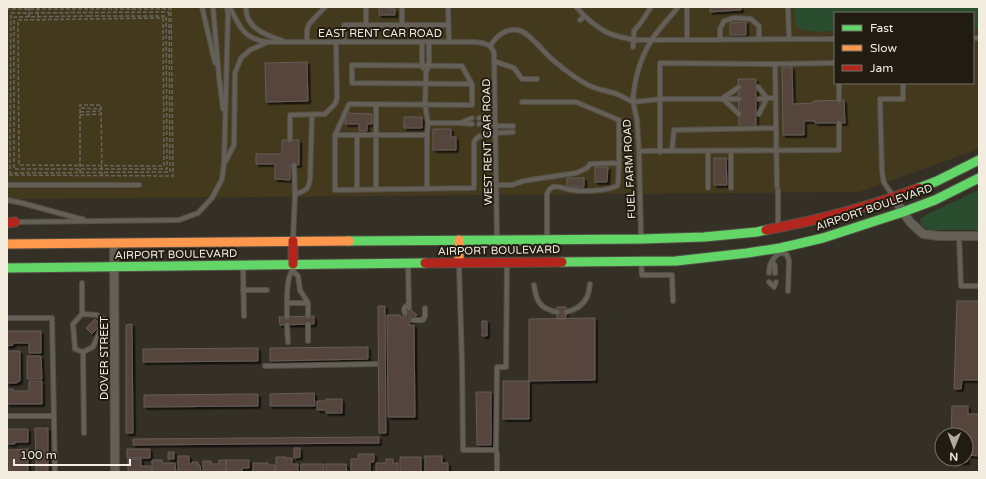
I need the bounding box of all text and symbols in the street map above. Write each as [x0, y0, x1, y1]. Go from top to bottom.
legend [834, 12, 974, 84]
text: Fast [870, 21, 894, 35]
street label: EAST RENT CAR ROAD [318, 27, 442, 40]
text: Slow [870, 41, 897, 55]
text: Jam [870, 61, 893, 75]
street label: WEST RENT CAR ROAD [480, 78, 495, 206]
street label: FUEL FARM ROAD [620, 119, 639, 219]
street label: AIRPORT BOULEVARD [814, 181, 934, 234]
street label: AIRPORT BOULEVARD [438, 243, 560, 258]
street label: AIRPORT BOULEVARD [115, 247, 237, 262]
street label: DOVER STREET [98, 316, 111, 400]
north arrow [934, 427, 974, 467]
scale bar [14, 441, 130, 467]
text: 100 m [20, 448, 57, 462]
text: N [949, 450, 958, 463]

